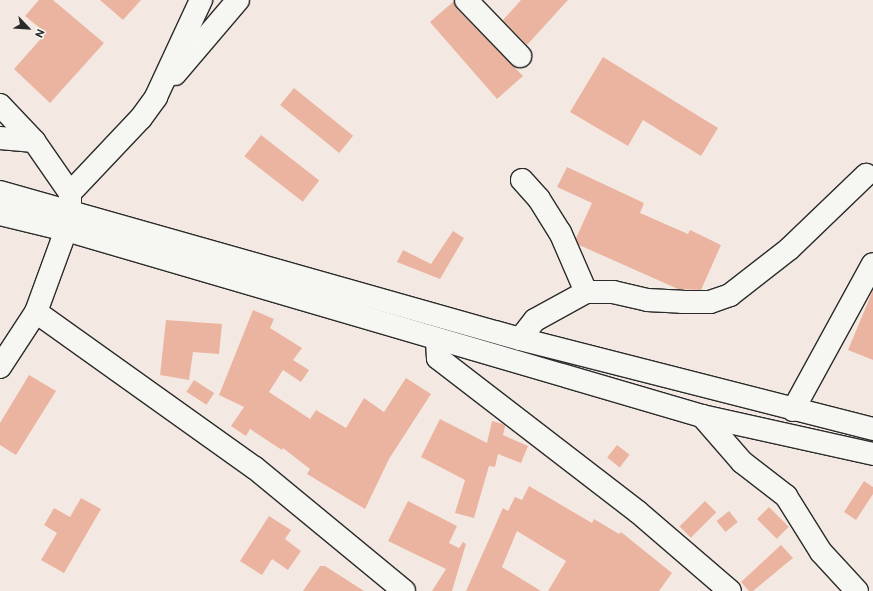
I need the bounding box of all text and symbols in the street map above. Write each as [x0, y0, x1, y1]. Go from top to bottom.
north arrow [8, 8, 48, 48]
text: N [32, 27, 47, 40]

